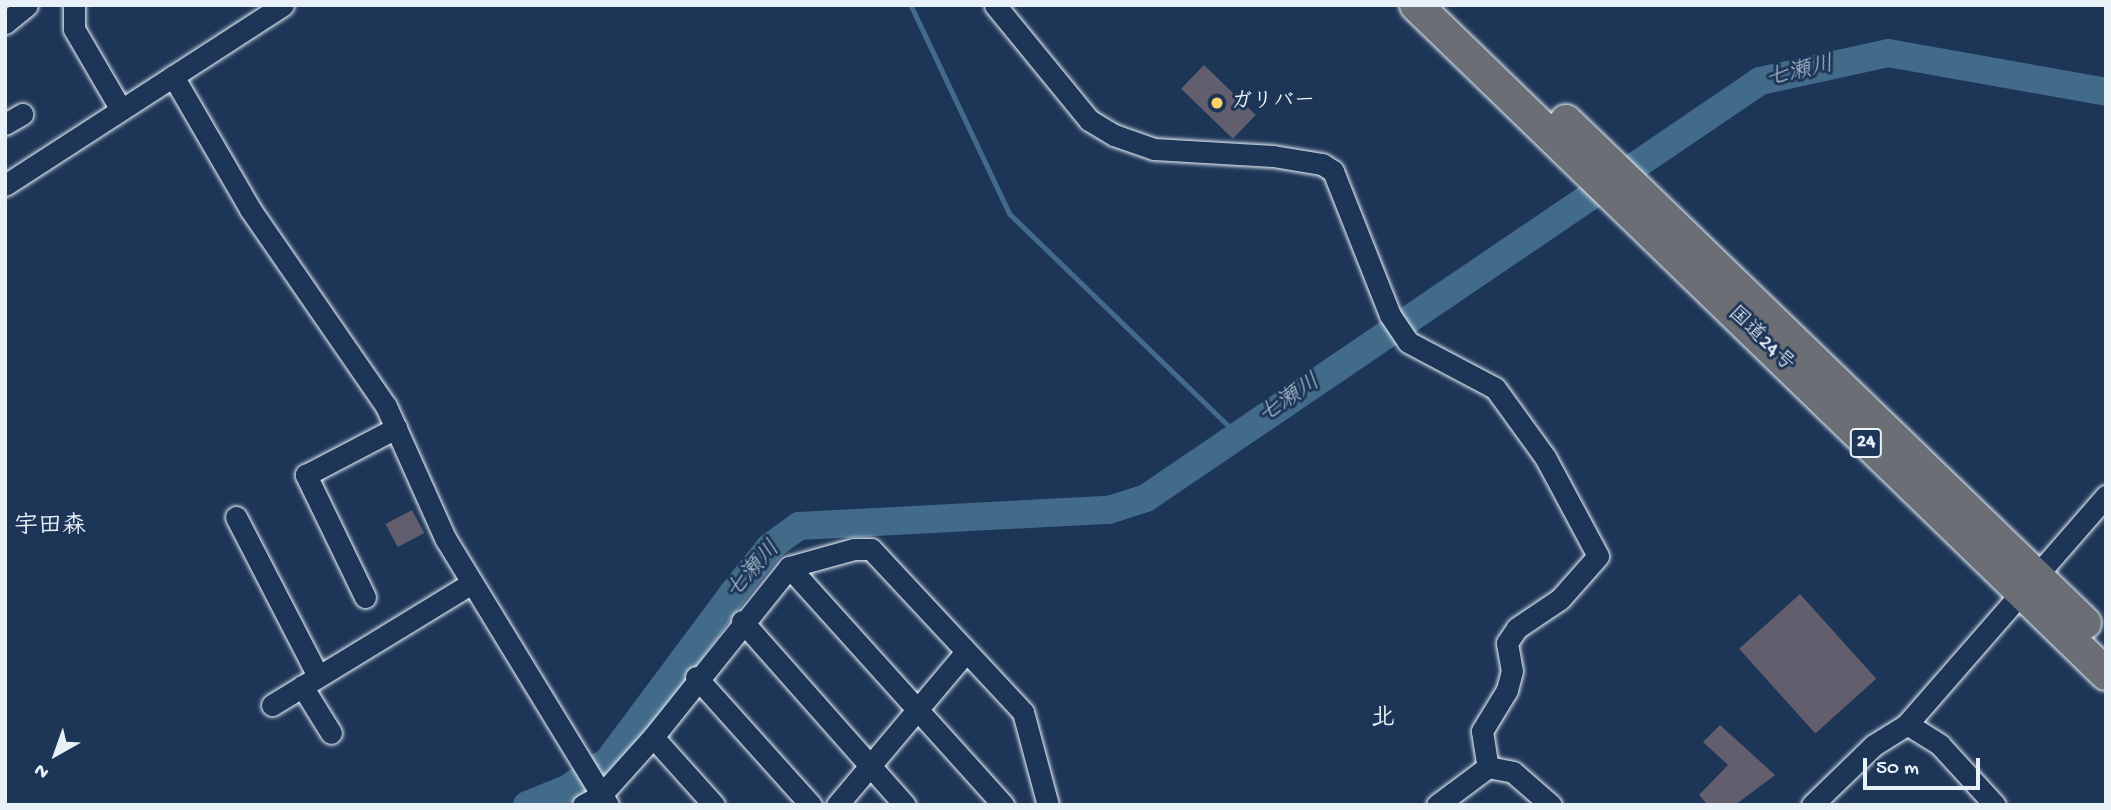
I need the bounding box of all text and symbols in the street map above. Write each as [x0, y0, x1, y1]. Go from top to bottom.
water label: 七瀬川 [1763, 52, 1837, 94]
place label: ガリバー [1231, 90, 1315, 116]
marker: ガリバー [1209, 95, 1225, 111]
street label: 国道24号 [1721, 302, 1799, 378]
water label: 七瀬川 [1254, 369, 1326, 431]
road number: 24 [1848, 428, 1884, 458]
district label: 宇田森 [14, 514, 86, 542]
water label: 七瀬川 [721, 536, 787, 606]
district label: 北 [1371, 706, 1395, 734]
north arrow [21, 719, 91, 789]
scale bar [1866, 744, 1983, 788]
text: 50 m [1876, 757, 1919, 782]
text: N [30, 758, 54, 783]

